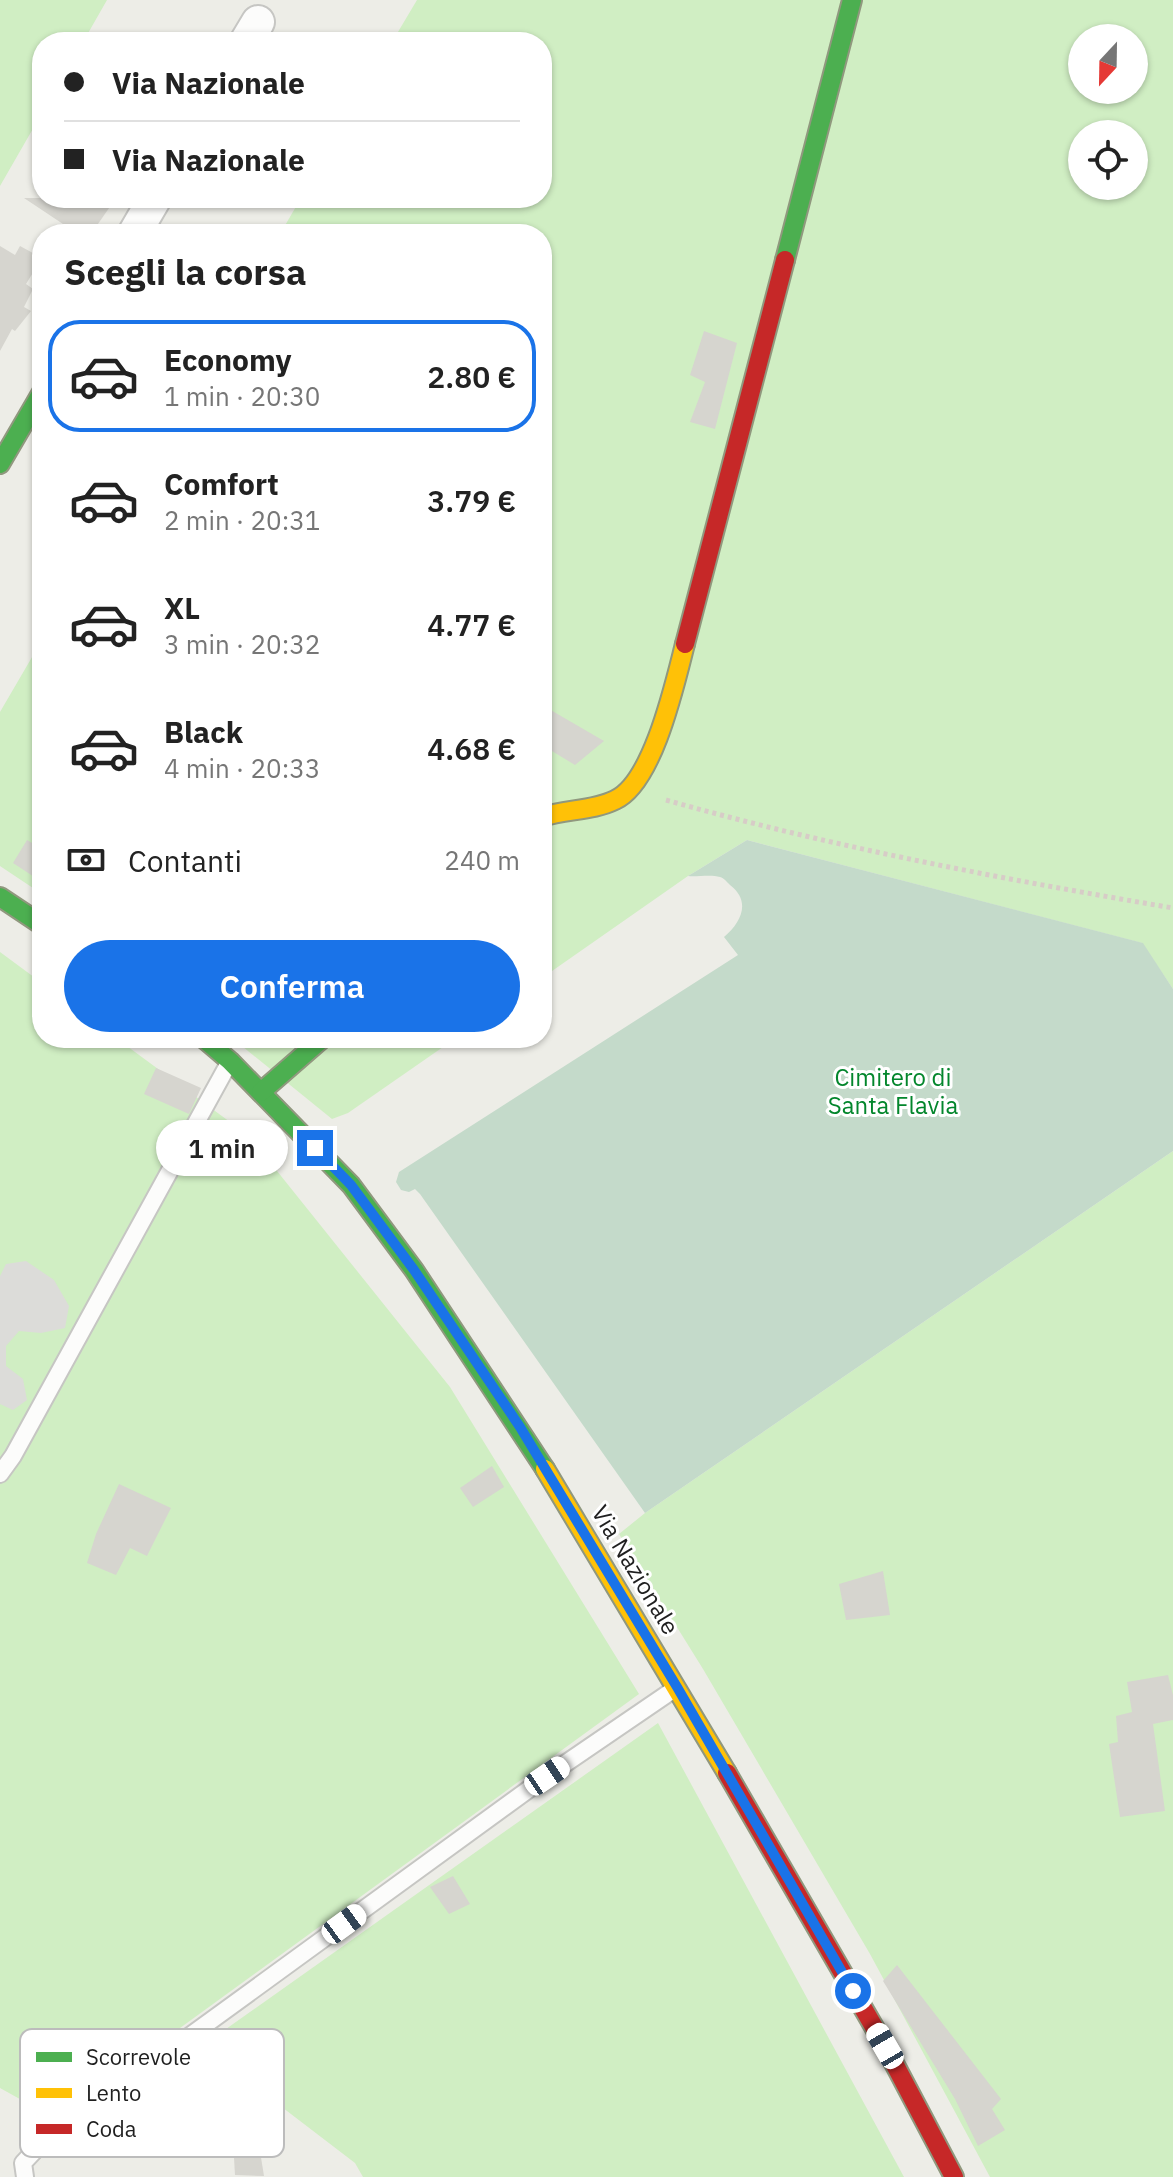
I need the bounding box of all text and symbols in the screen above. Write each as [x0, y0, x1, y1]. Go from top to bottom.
north arrow [1068, 24, 1148, 104]
map controls [1068, 24, 1148, 200]
text: Via Nazionale [112, 63, 305, 102]
button: locate [1068, 120, 1148, 200]
text: Via Nazionale [112, 140, 305, 179]
text: Scegli la corsa [64, 248, 307, 295]
icon: car [68, 340, 140, 412]
text: Economy [164, 340, 292, 379]
text: 2.80 € [427, 357, 516, 396]
text: 1 min · 20:30 [164, 379, 320, 413]
icon: car [68, 464, 140, 536]
text: Comfort [164, 464, 279, 503]
text: 3.79 € [427, 481, 516, 520]
text: 2 min · 20:31 [164, 503, 320, 537]
icon: car [68, 588, 140, 660]
text: XL [164, 588, 200, 627]
text: 4.77 € [427, 605, 516, 644]
text: 3 min · 20:32 [164, 627, 320, 661]
icon: car [68, 712, 140, 784]
text: Black [164, 712, 243, 751]
text: 4.68 € [427, 729, 516, 768]
text: 4 min · 20:33 [164, 751, 320, 785]
icon: cash [64, 838, 108, 882]
text: Contanti [128, 841, 242, 880]
text: 240 m [444, 843, 520, 877]
button: Conferma [64, 940, 520, 1032]
park label: Cimitero di Santa Flavia [828, 1061, 958, 1121]
callout: 1 min [155, 1120, 287, 1176]
route end [297, 1130, 333, 1166]
text: 1 min [188, 1131, 256, 1165]
street label: Via Nazionale [585, 1499, 687, 1640]
car [520, 1753, 574, 1799]
car [318, 1900, 370, 1948]
route start [835, 1973, 871, 2009]
car [863, 2019, 907, 2073]
legend [20, 2029, 284, 2157]
text: Scorrevole [86, 2042, 191, 2071]
text: Lento [86, 2078, 141, 2107]
text: Coda [86, 2114, 137, 2143]

